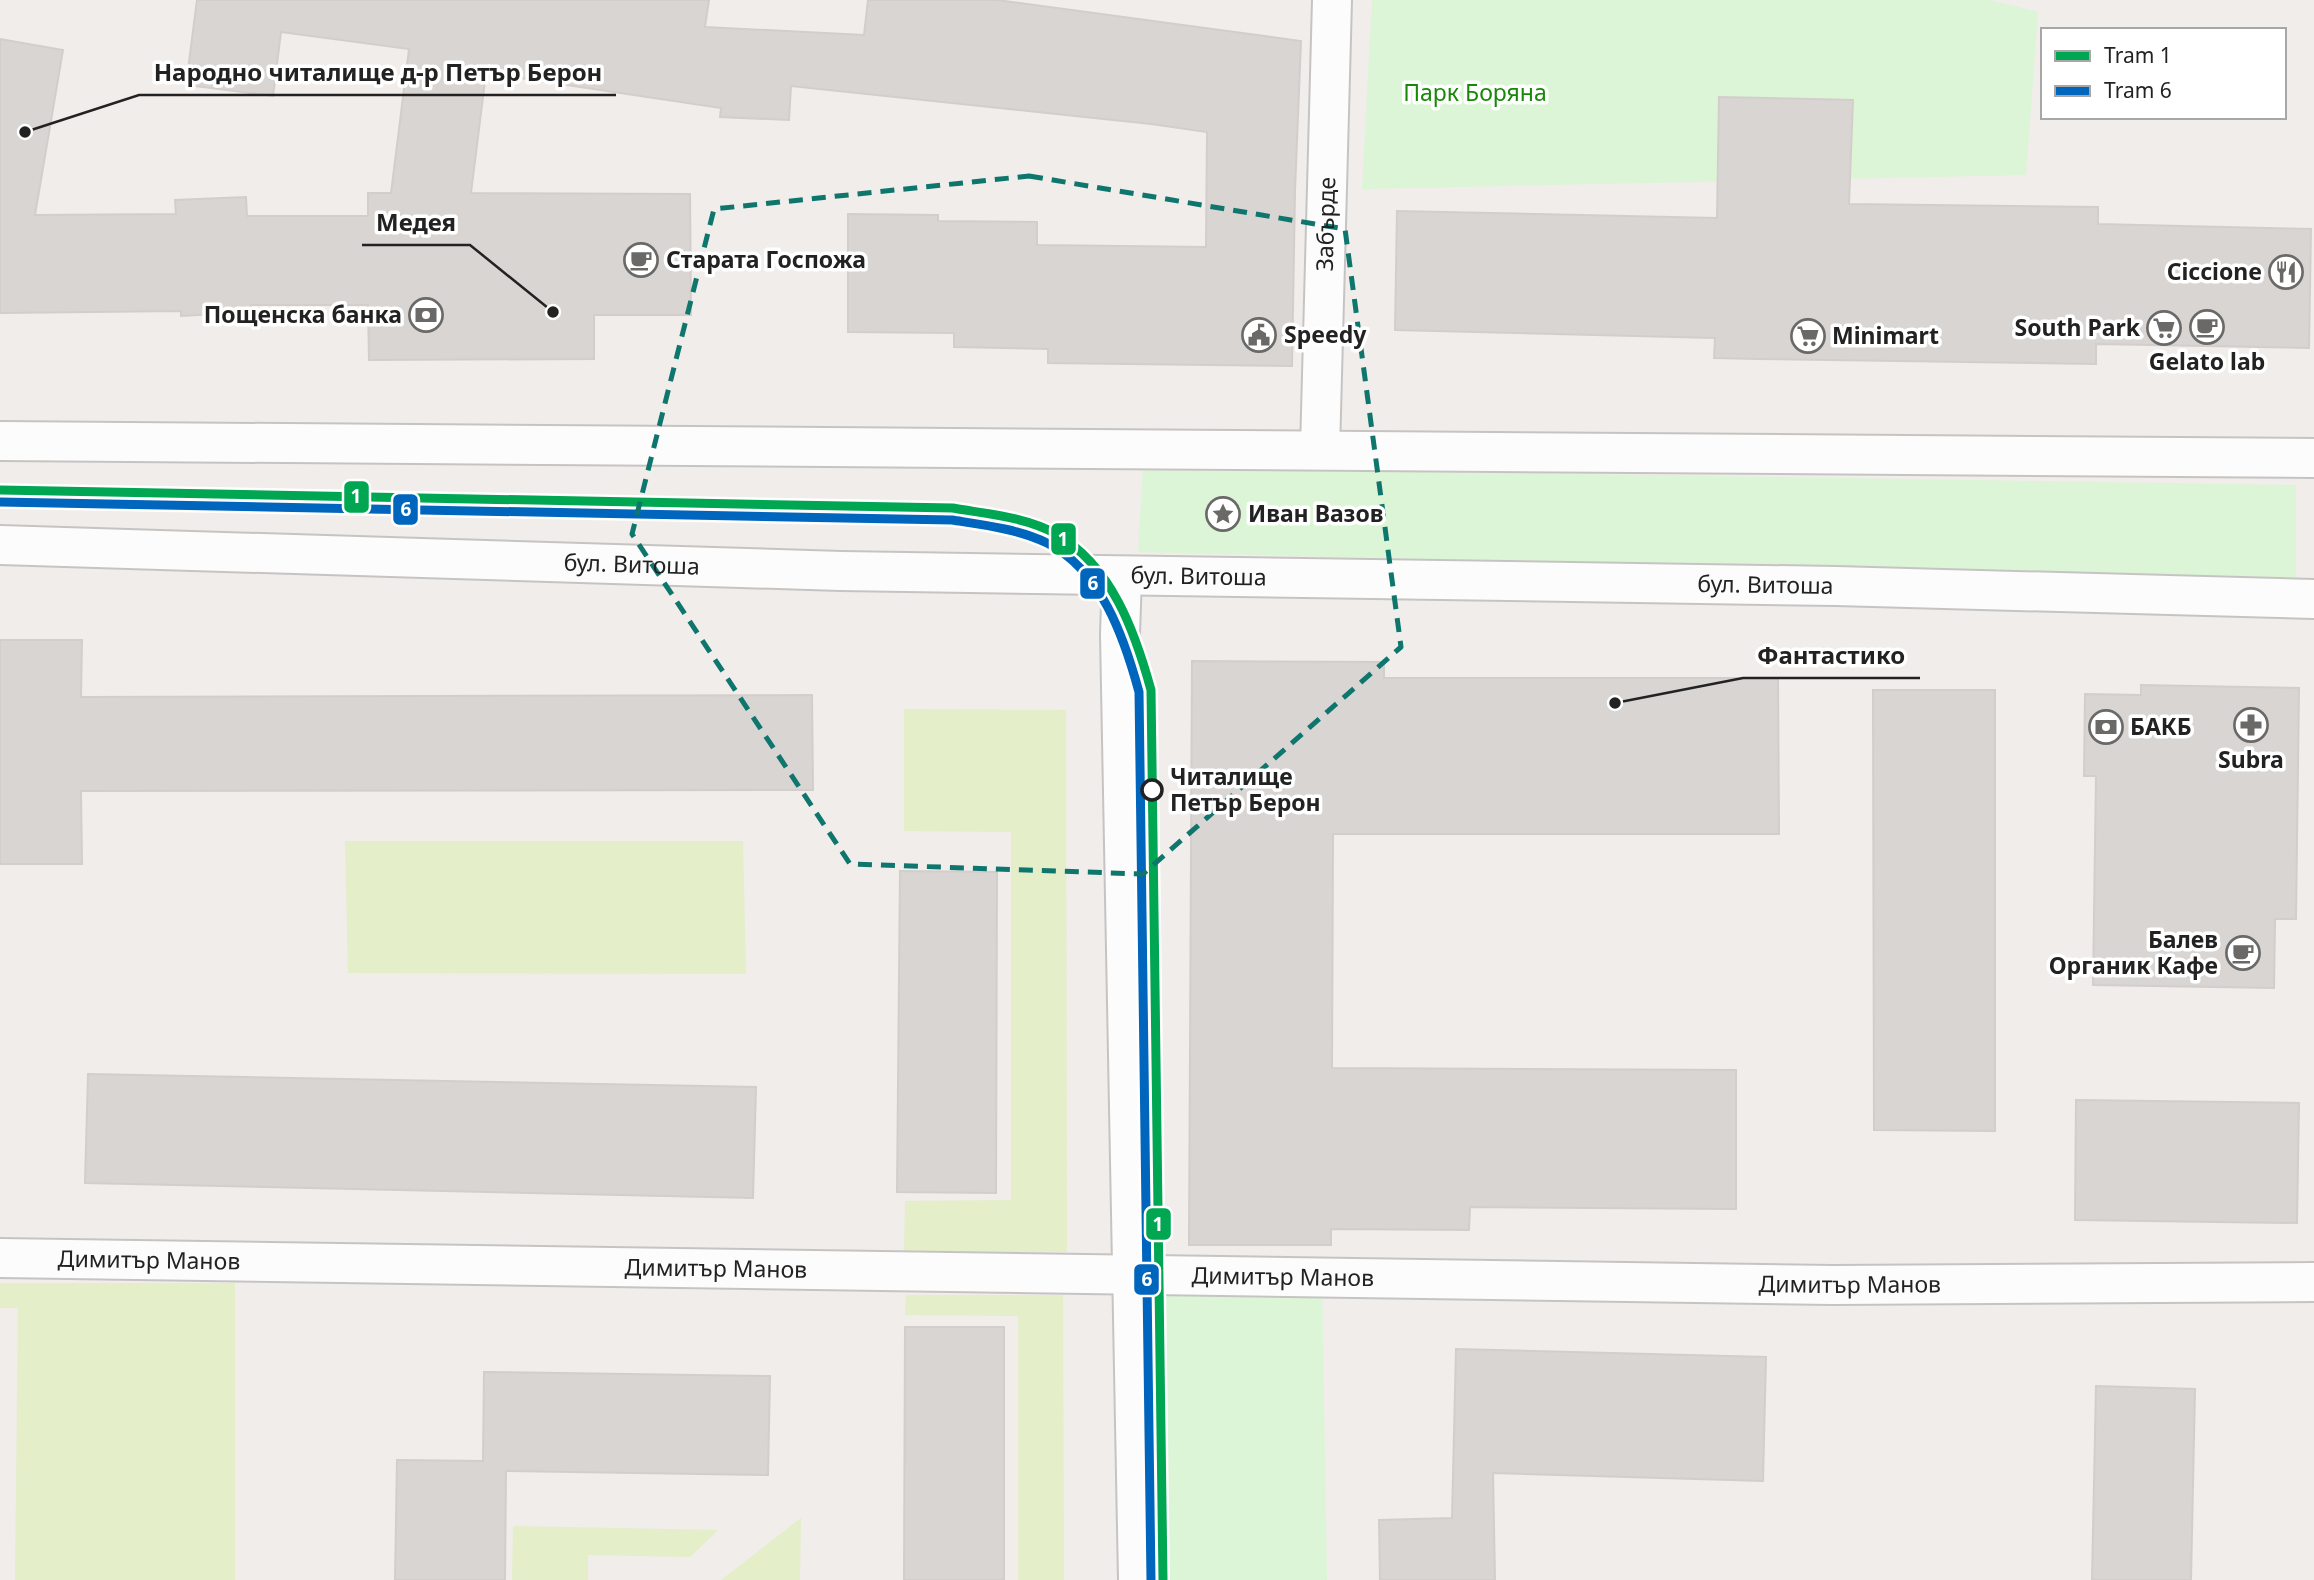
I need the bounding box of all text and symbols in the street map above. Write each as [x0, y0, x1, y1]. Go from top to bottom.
legend [2041, 28, 2286, 119]
text: Tram 1 [2104, 41, 2172, 69]
callout: Народно читалище д-р Петър Берон [139, 50, 616, 95]
text: Народно читалище д-р Петър Берон [154, 55, 602, 88]
park label: Парк Боряна [1403, 76, 1547, 108]
text: Tram 6 [2104, 76, 2172, 104]
street label: Забърде [1308, 176, 1342, 272]
callout: Медея [362, 200, 470, 245]
text: Медея [376, 205, 456, 238]
cafe icon: Старата Госпожа [622, 241, 660, 279]
place label: Старата Госпожа [666, 243, 866, 275]
restaurant icon: Ciccione [2267, 253, 2305, 291]
place label: Ciccione [2167, 255, 2262, 287]
bank icon: Пощенска банка [407, 296, 445, 334]
place label: Пощенска банка [204, 298, 402, 330]
cafe icon: Gelato lab [2188, 308, 2226, 346]
supermarket icon: South Park [2145, 309, 2183, 347]
place label: South Park [2014, 311, 2141, 343]
public building icon: Speedy [1240, 316, 1278, 354]
supermarket icon: Minimart [1789, 317, 1827, 355]
place label: Speedy [1284, 318, 1367, 350]
place label: Minimart [1832, 319, 1939, 351]
place label: Gelato lab [2149, 345, 2265, 377]
line badge: 1 [343, 480, 370, 514]
text: 1 [351, 483, 361, 509]
line badge: 6 [392, 493, 419, 526]
place icon: Иван Вазов [1204, 495, 1242, 533]
text: 6 [401, 496, 412, 522]
place label: Иван Вазов [1248, 497, 1383, 529]
line badge: 1 [1050, 522, 1077, 556]
text: 1 [1058, 526, 1068, 552]
street label: бул. Витоша [563, 545, 700, 582]
street label: бул. Витоша [1130, 558, 1267, 592]
line badge: 6 [1079, 567, 1106, 600]
street label: бул. Витоша [1697, 567, 1834, 601]
text: 6 [1088, 570, 1099, 596]
callout: Фантастико [1743, 633, 1920, 678]
text: Фантастико [1757, 638, 1905, 671]
pharmacy icon: Subra [2232, 706, 2270, 744]
bank icon: БАКБ [2087, 708, 2125, 746]
place label: БАКБ [2130, 710, 2192, 742]
place label: Subra [2218, 743, 2284, 775]
place label: Читалище Петър Берон [1170, 760, 1321, 818]
marker: Читалище Петър Берон [1141, 779, 1163, 801]
place label: Балев Органик Кафе [2049, 923, 2218, 981]
cafe icon: Балев Органик Кафе [2224, 934, 2262, 972]
line badge: 1 [1145, 1207, 1172, 1241]
text: 1 [1153, 1211, 1163, 1237]
street label: Димитър Манов [58, 1242, 240, 1277]
street label: Димитър Манов [624, 1250, 807, 1285]
street label: Димитър Манов [1191, 1259, 1374, 1293]
line badge: 6 [1133, 1263, 1160, 1296]
text: 6 [1142, 1266, 1153, 1292]
street label: Димитър Манов [1758, 1267, 1941, 1300]

